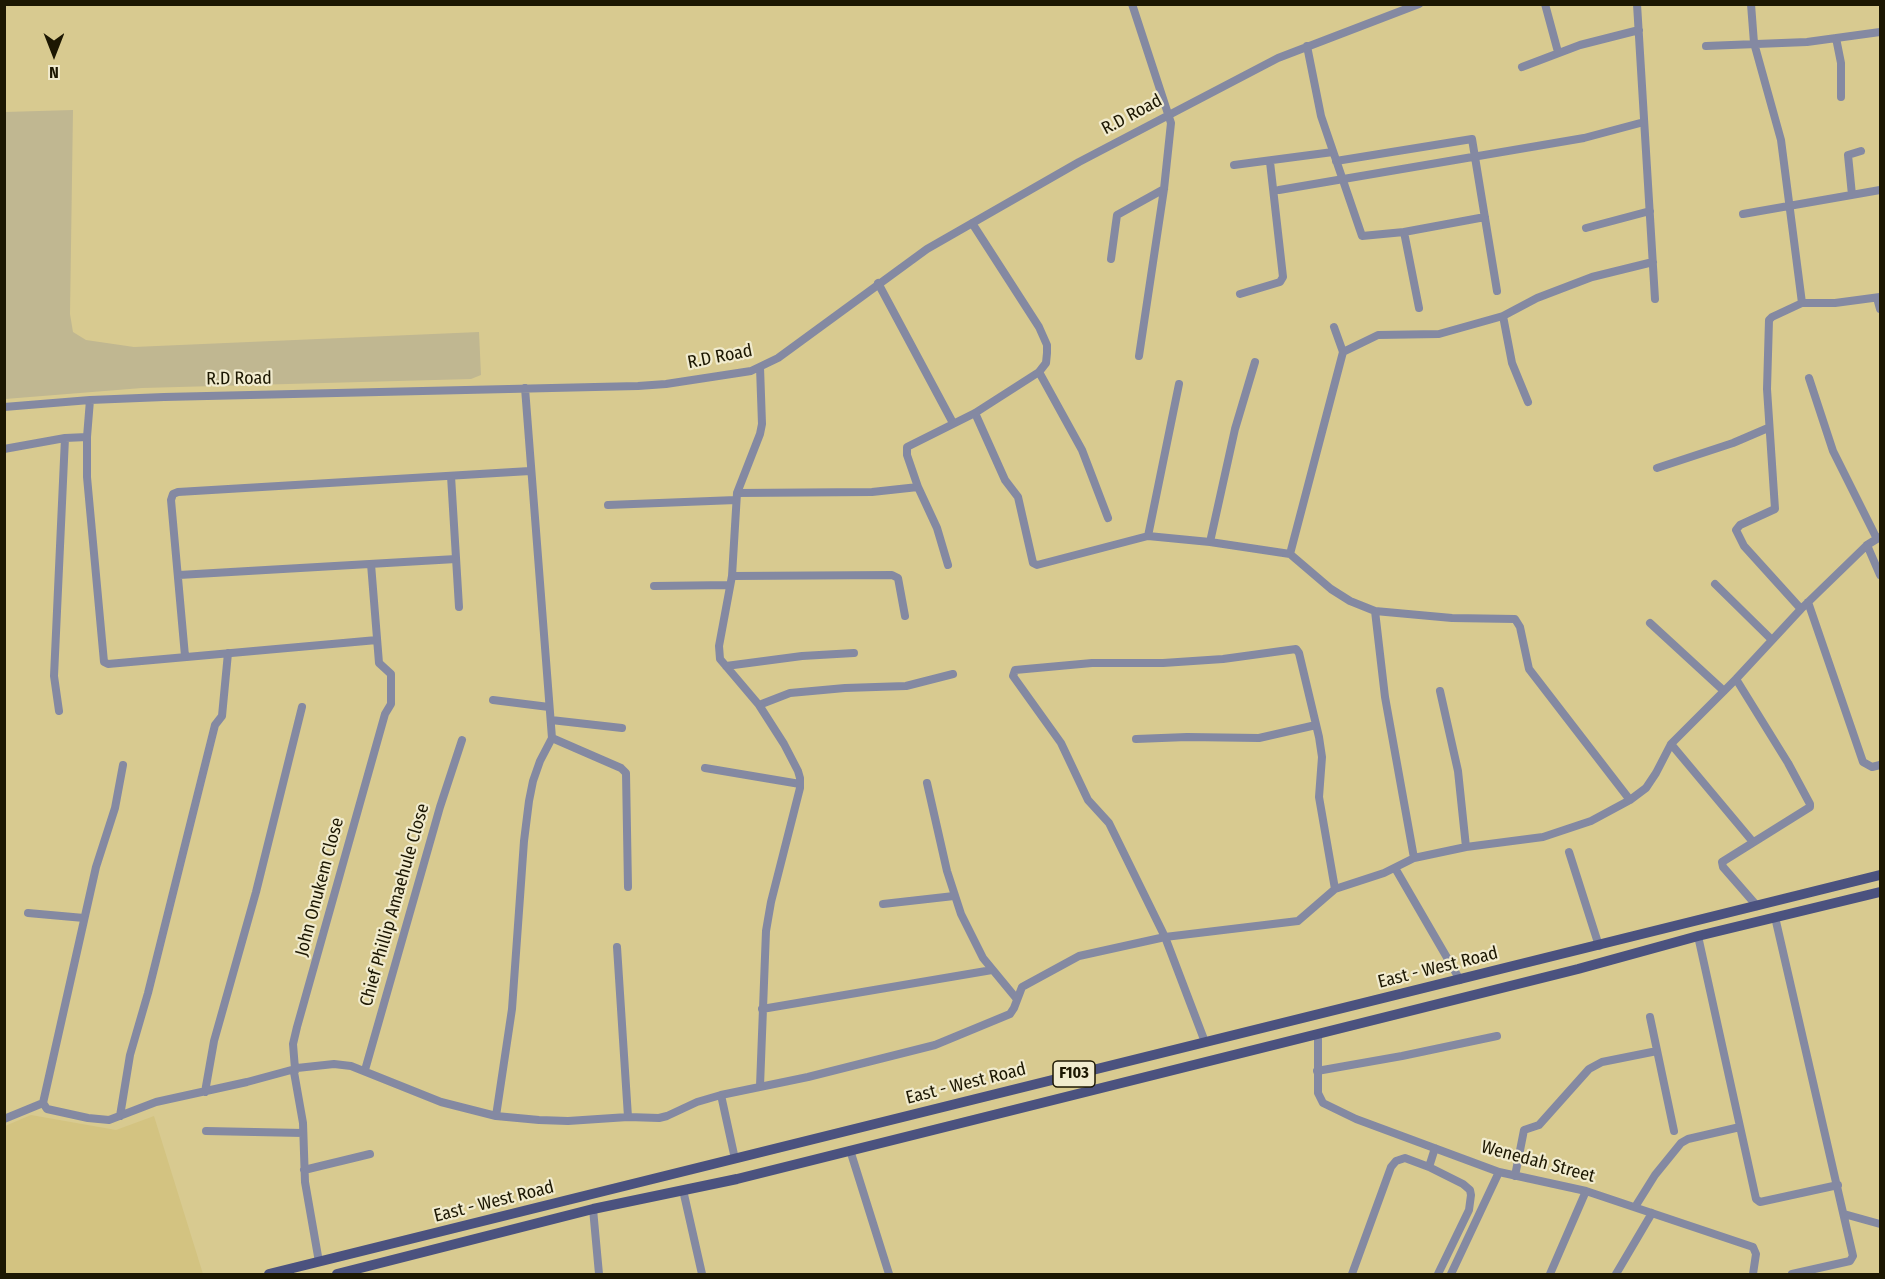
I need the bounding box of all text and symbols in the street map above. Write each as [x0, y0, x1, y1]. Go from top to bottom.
north arrow [24, 24, 84, 84]
text: N [49, 63, 59, 82]
street label: R.D Road [1098, 90, 1166, 140]
street label: R.D Road [686, 340, 754, 374]
street label: R.D Road [206, 368, 272, 390]
street label: Chief Phillip Amaehule Close [356, 801, 434, 1009]
street label: John Onukem Close [291, 815, 349, 959]
street label: East - West Road [1376, 943, 1500, 993]
street label: East - West Road [904, 1059, 1028, 1109]
road number: F103 [1053, 1061, 1095, 1087]
street label: Wenedah Street [1479, 1136, 1597, 1188]
street label: East - West Road [432, 1177, 556, 1227]

